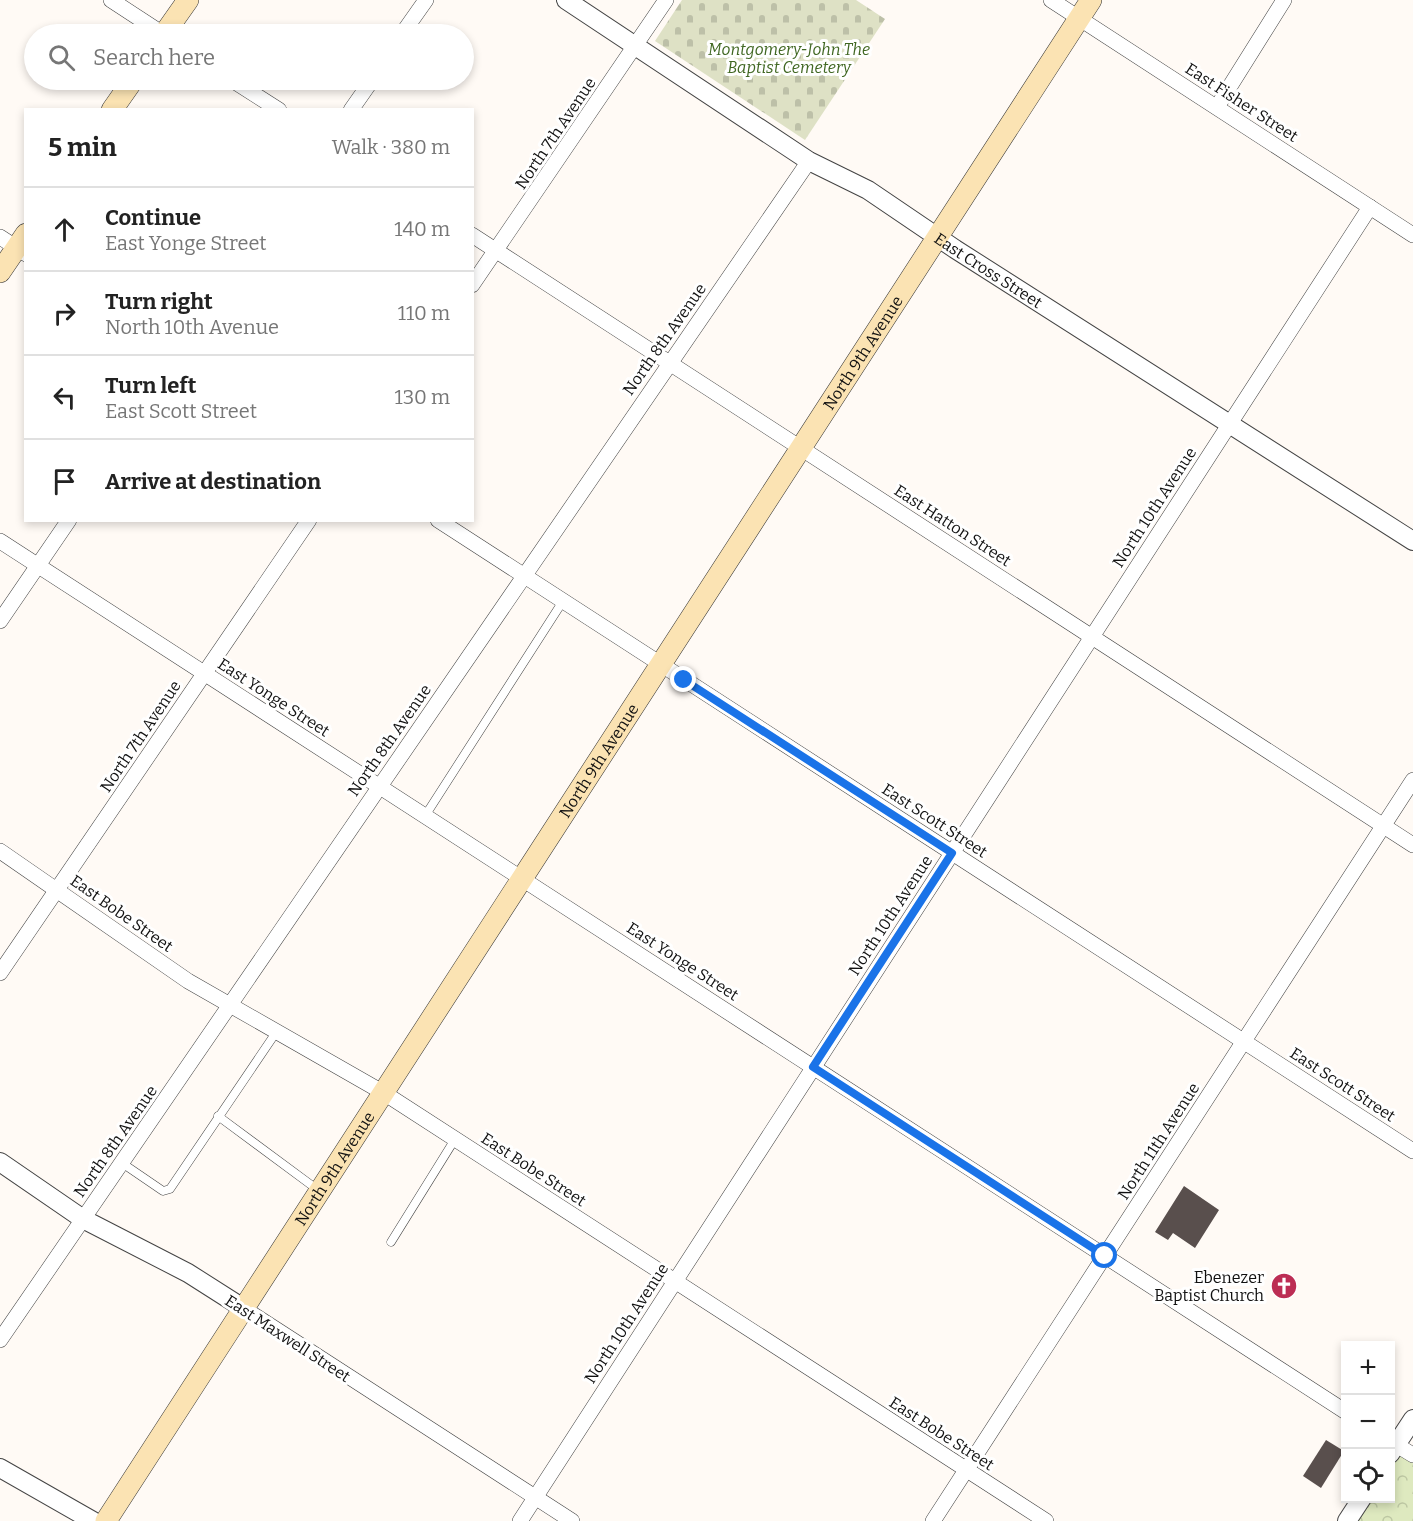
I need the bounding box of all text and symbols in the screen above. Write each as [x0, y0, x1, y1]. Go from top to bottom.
search box [24, 24, 474, 90]
park label: Montgomery-John The Baptist Cemetery [708, 40, 870, 77]
icon: search [45, 41, 78, 74]
text: Search here [93, 44, 215, 71]
street label: East Fisher Street [1182, 59, 1302, 146]
street label: North 7th Avenue [511, 74, 600, 193]
text: 5 min [48, 132, 117, 163]
text: Walk · 380 m [332, 135, 450, 159]
text: Continue [105, 204, 201, 231]
icon: ahead [48, 213, 81, 246]
text: 140 m [394, 217, 450, 241]
street label: East Cross Street [931, 229, 1046, 312]
text: East Yonge Street [105, 231, 267, 255]
street label: North 8th Avenue [619, 280, 710, 399]
text: Turn right [105, 288, 213, 315]
street label: North 9th Avenue [819, 292, 907, 413]
icon: right [48, 297, 81, 330]
text: 110 m [398, 301, 450, 325]
text: North 10th Avenue [105, 315, 279, 339]
text: Turn left [105, 372, 197, 399]
icon: left [48, 381, 81, 414]
text: 130 m [395, 385, 450, 409]
text: East Scott Street [105, 399, 257, 423]
street label: North 10th Avenue [1109, 444, 1200, 571]
icon: arrive [48, 465, 81, 498]
text: Arrive at destination [105, 468, 321, 495]
street label: East Hatton Street [891, 481, 1015, 570]
street label: East Yonge Street [214, 654, 333, 741]
route end [670, 666, 696, 692]
street label: North 7th Avenue [96, 677, 185, 796]
street label: North 8th Avenue [344, 681, 435, 800]
street label: North 9th Avenue [555, 700, 643, 821]
street label: East Scott Street [879, 779, 991, 862]
street label: North 10th Avenue [845, 852, 936, 979]
street label: East Bobe Street [67, 871, 177, 956]
street label: East Yonge Street [623, 918, 742, 1005]
street label: East Scott Street [1287, 1043, 1399, 1126]
street label: North 11th Avenue [1114, 1079, 1203, 1203]
street label: North 8th Avenue [70, 1082, 161, 1201]
street label: North 9th Avenue [291, 1108, 379, 1229]
street label: East Bobe Street [478, 1129, 590, 1210]
route start [1091, 1242, 1117, 1268]
street label: North 10th Avenue [581, 1260, 672, 1387]
place label: Ebenezer Baptist Church [1154, 1268, 1264, 1305]
church icon: Ebenezer Baptist Church [1269, 1271, 1299, 1301]
street label: East Maxwell Street [222, 1291, 354, 1386]
map controls [1341, 1341, 1395, 1503]
button: + [1341, 1341, 1395, 1395]
street label: East Bobe Street [886, 1393, 998, 1474]
button: − [1341, 1395, 1395, 1449]
button: locate [1341, 1449, 1395, 1503]

